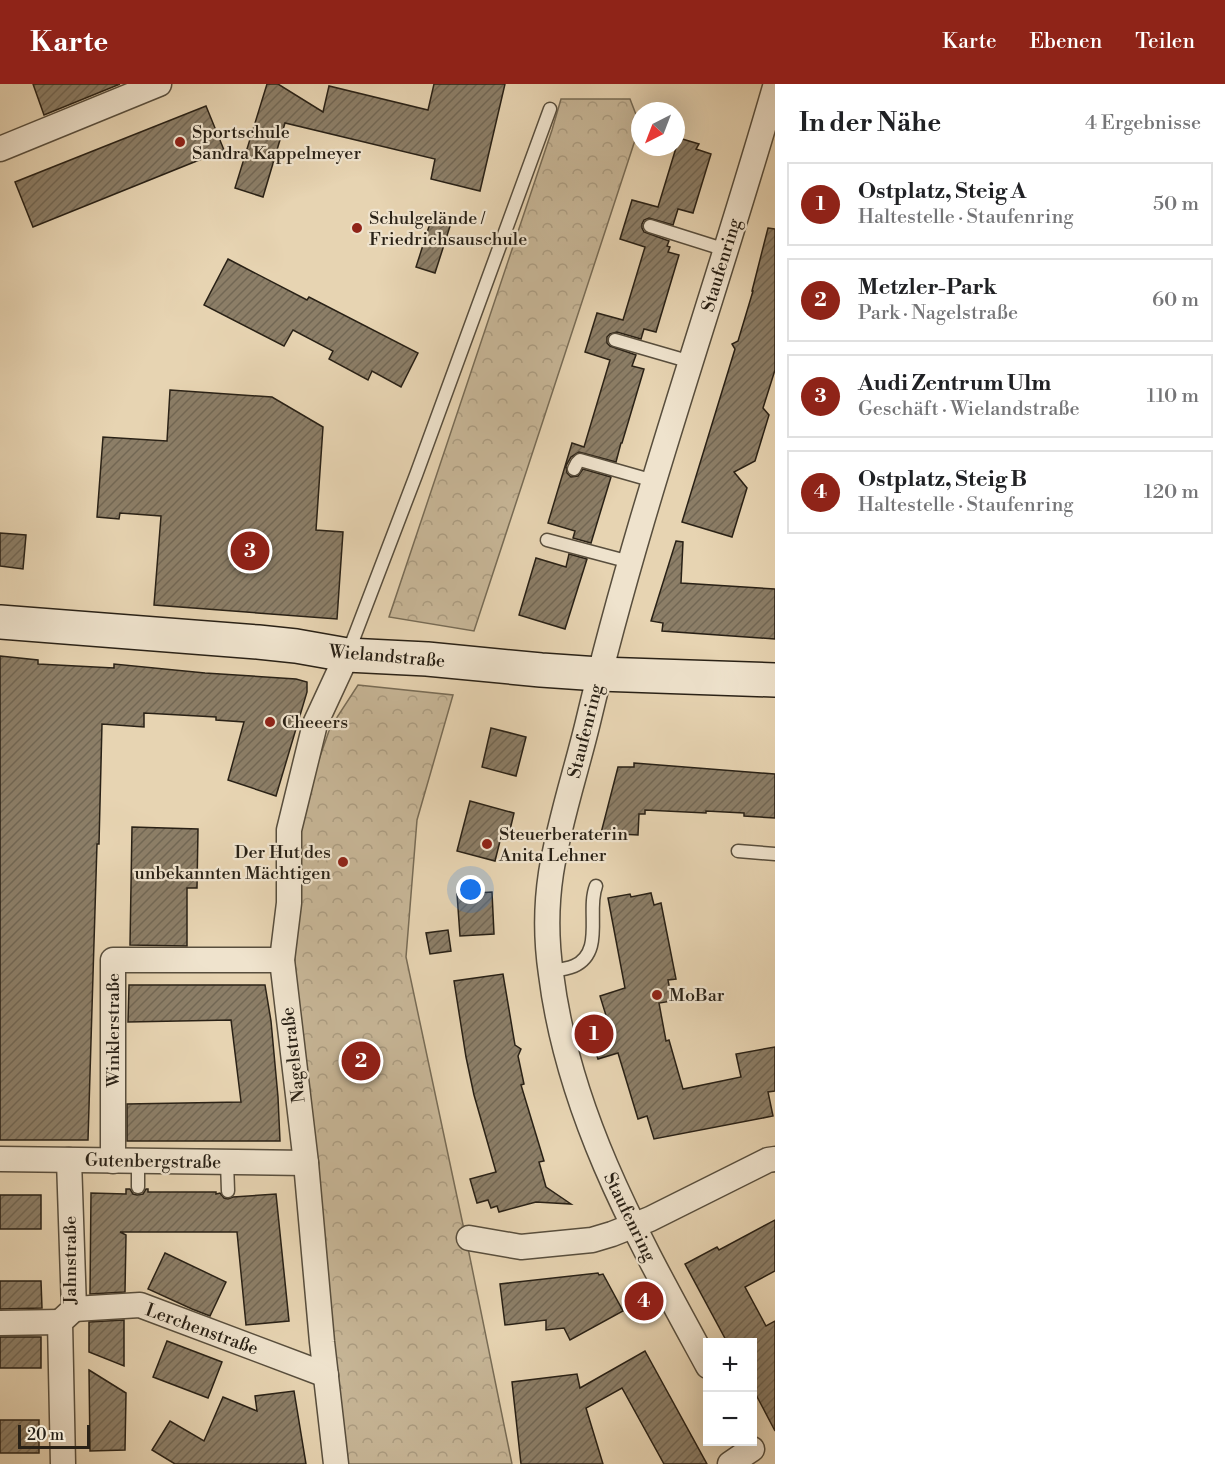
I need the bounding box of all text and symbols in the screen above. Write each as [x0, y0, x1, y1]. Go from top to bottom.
text: Karte [30, 25, 108, 60]
text: Karte [942, 29, 997, 55]
text: Ebenen [1030, 29, 1102, 55]
text: Teilen [1135, 29, 1195, 55]
north arrow [631, 102, 685, 156]
text: In der Nähe [799, 107, 941, 139]
text: 4 Ergebnisse [1085, 111, 1201, 136]
place label: Sportschule Sandra Kappelmeyer [192, 121, 361, 165]
marker: Sportschule Sandra Kappelmeyer [173, 135, 187, 149]
text: Ostplatz, Steig A [858, 178, 1026, 205]
text: 1 [816, 192, 825, 217]
text: 50 m [1153, 192, 1199, 217]
text: Haltestelle · Staufenring [858, 205, 1074, 230]
place label: Schulgelände / Friedrichsauschule [369, 207, 527, 251]
street label: Staufenring [696, 215, 747, 315]
marker: Schulgelände / Friedrichsauschule [350, 221, 364, 235]
text: Metzler-Park [858, 274, 997, 301]
text: 2 [814, 288, 827, 313]
text: 60 m [1152, 288, 1199, 313]
text: Park · Nagelstraße [858, 301, 1018, 326]
text: Audi Zentrum Ulm [858, 370, 1051, 397]
text: 3 [814, 384, 827, 409]
text: 110 m [1147, 384, 1199, 409]
text: Geschäft · Wielandstraße [858, 397, 1080, 422]
text: Ostplatz, Steig B [858, 466, 1027, 493]
text: 4 [814, 480, 827, 505]
text: 120 m [1144, 480, 1199, 505]
text: Haltestelle · Staufenring [858, 493, 1074, 518]
pin: 3 [230, 528, 270, 574]
street label: Wielandstraße [327, 640, 446, 673]
street label: Staufenring [563, 681, 608, 781]
place label: Cheeers [282, 711, 348, 734]
marker: Cheeers [263, 715, 277, 729]
place label: Steuerberaterin Anita Lehner [498, 823, 628, 867]
marker: Steuerberaterin Anita Lehner [480, 837, 494, 851]
place label: Der Hut des unbekannten Mächtigen [134, 841, 331, 885]
marker: Der Hut des unbekannten Mächtigen [336, 855, 350, 869]
your location [456, 875, 485, 904]
street label: Winklerstraße [102, 973, 125, 1088]
place label: MoBar [669, 984, 725, 1007]
marker: MoBar [650, 988, 664, 1002]
street label: Nagelstraße [276, 1006, 311, 1104]
pin: 1 [574, 1012, 614, 1056]
pin: 2 [342, 1038, 380, 1084]
street label: Gutenbergstraße [85, 1149, 221, 1174]
street label: Staufenring [598, 1169, 661, 1266]
street label: Jahnstraße [59, 1216, 82, 1305]
pin: 4 [624, 1278, 664, 1324]
street label: Lerchenstraße [142, 1298, 261, 1361]
map controls [703, 1338, 757, 1446]
button: + [703, 1338, 757, 1392]
button: − [703, 1392, 757, 1446]
scale bar [18, 1422, 90, 1450]
text: 20 m [27, 1425, 64, 1445]

